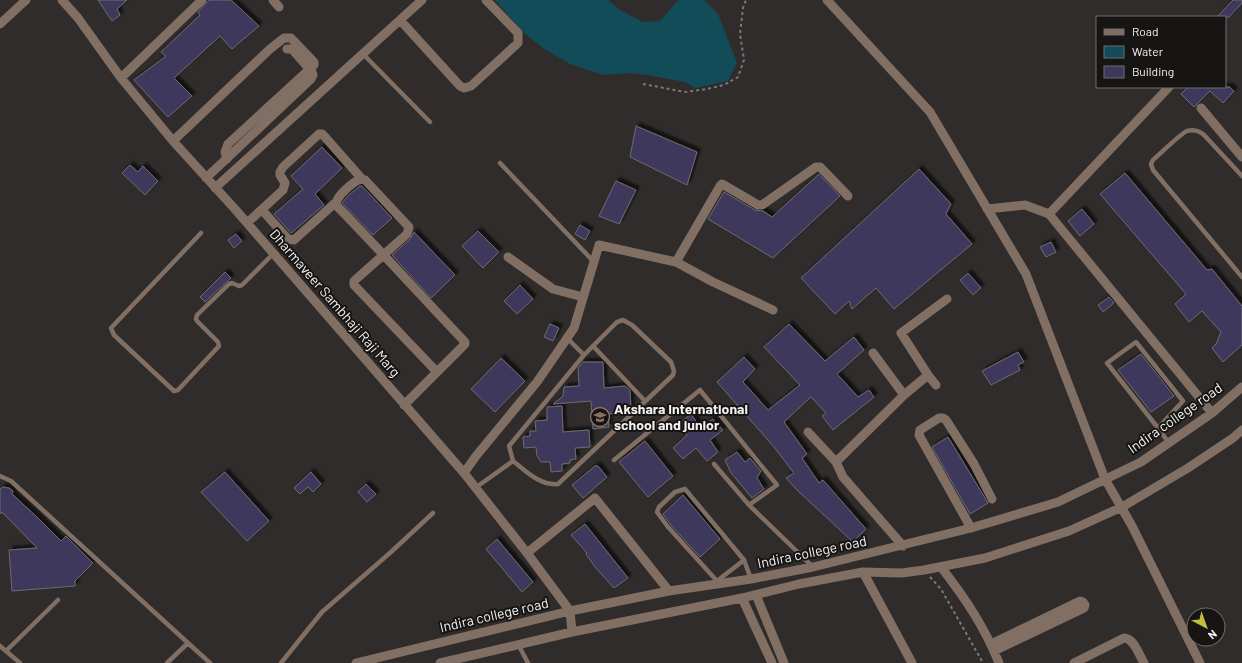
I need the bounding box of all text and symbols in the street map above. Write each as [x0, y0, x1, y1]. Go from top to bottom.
legend [1096, 16, 1226, 88]
text: Road [1132, 24, 1159, 38]
text: Water [1132, 44, 1164, 58]
text: Building [1132, 64, 1174, 78]
street label: Dharmaveer Sambhaji Raji Marg [266, 225, 404, 380]
street label: Indira college road [1124, 379, 1225, 456]
place label: Akshara International school and junior [614, 400, 748, 433]
school or university icon: Akshara International school and junior [589, 406, 611, 428]
street label: Indira college road [756, 532, 868, 571]
street label: Indira college road [438, 594, 550, 635]
north arrow [1186, 607, 1226, 647]
text: N [1206, 628, 1220, 642]

